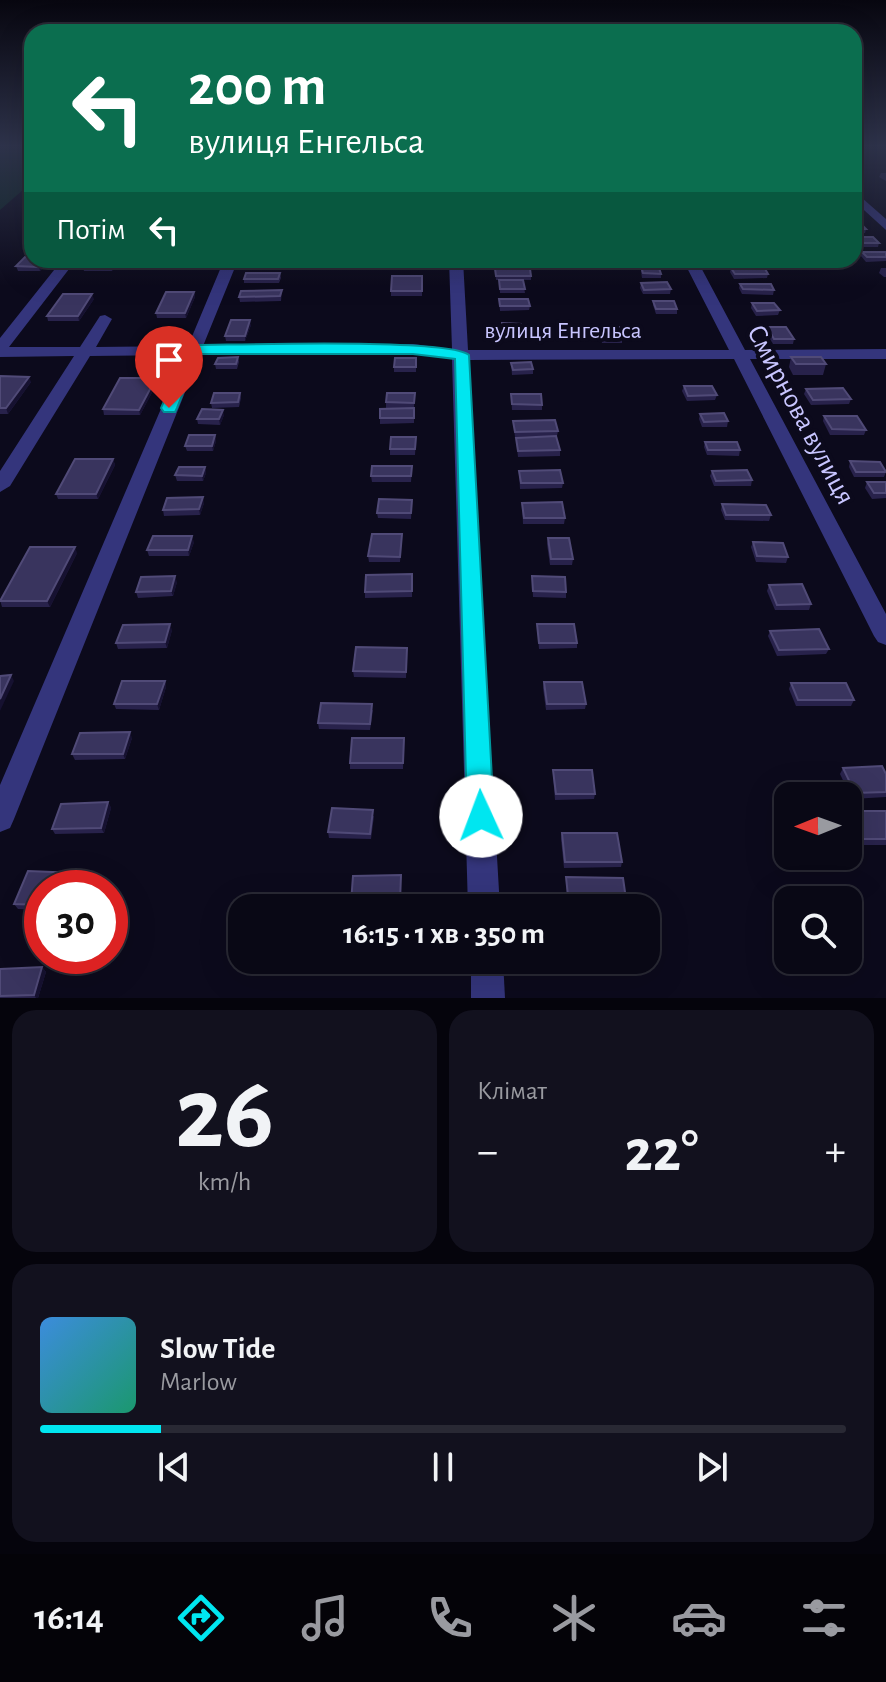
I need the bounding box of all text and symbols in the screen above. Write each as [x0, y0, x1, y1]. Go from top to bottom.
icon: left [56, 56, 160, 160]
text: 200 m [188, 59, 326, 115]
text: вулиця Енгельса [188, 124, 424, 160]
icon: left [142, 208, 186, 252]
text: Потім [56, 215, 126, 245]
street label: вулиця Енгельса [484, 319, 642, 343]
street label: Смирнова вулиця [741, 320, 859, 509]
pin [135, 326, 203, 408]
icon: arrive [147, 338, 191, 382]
position arrow [439, 774, 523, 858]
north arrow [774, 782, 862, 870]
map controls [774, 782, 862, 974]
speed limit sign: 30 [24, 870, 128, 974]
button: search [774, 886, 862, 974]
text: 16:15 · 1 хв · 350 m [343, 919, 545, 949]
text: 26 [175, 1063, 274, 1167]
text: Клімат [477, 1078, 547, 1104]
text: 22° [624, 1122, 699, 1182]
text: − [477, 1130, 498, 1174]
text: + [825, 1130, 846, 1174]
text: km/h [198, 1169, 251, 1195]
text: Slow Tide [160, 1334, 275, 1364]
text: Marlow [160, 1369, 237, 1395]
icon: previous [152, 1445, 196, 1489]
icon: pause [421, 1445, 465, 1489]
icon: next [690, 1445, 734, 1489]
icon: directions [173, 1590, 229, 1646]
icon: music [297, 1590, 353, 1646]
icon: phone [422, 1590, 478, 1646]
icon: climate [546, 1590, 602, 1646]
icon: car [671, 1590, 727, 1646]
icon: filters [796, 1590, 852, 1646]
text: 16:14 [34, 1600, 104, 1636]

